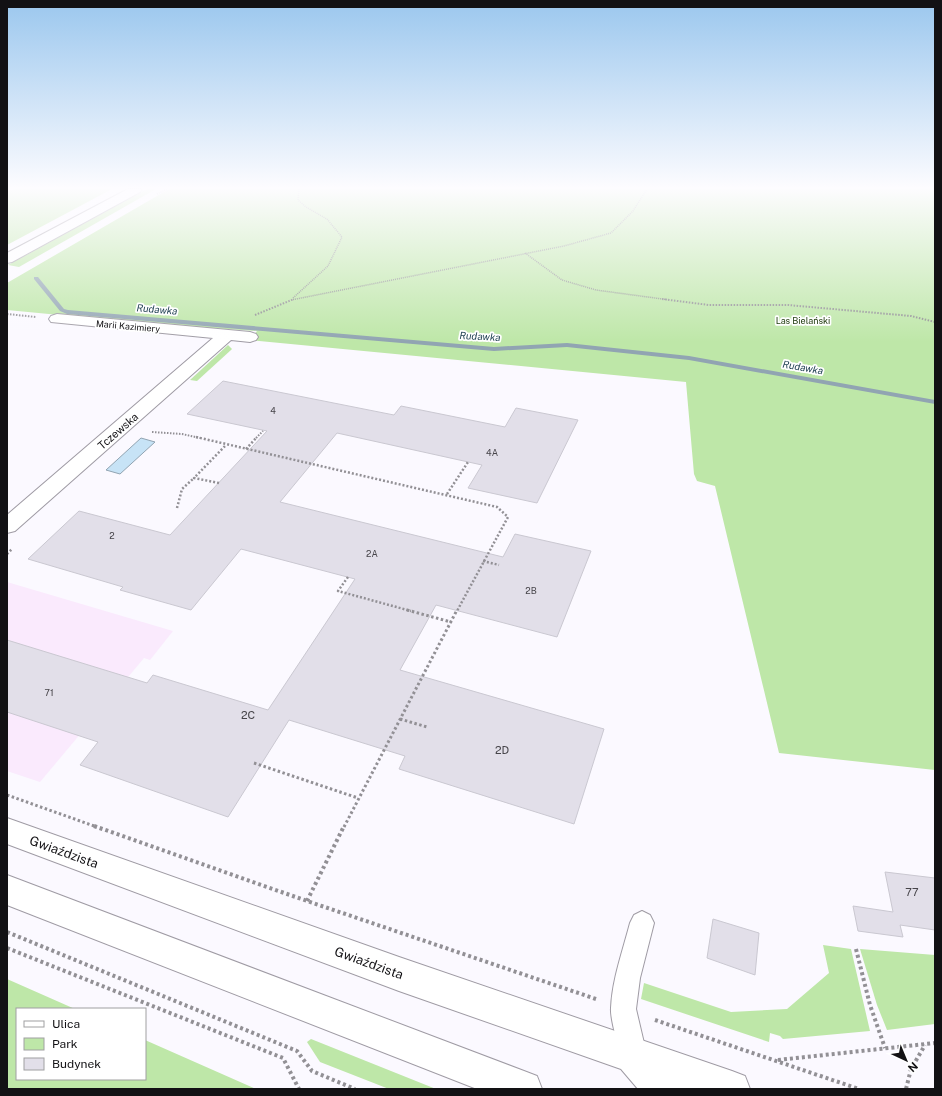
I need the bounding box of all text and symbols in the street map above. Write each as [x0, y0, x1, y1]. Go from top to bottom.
water label: Rudawka [136, 301, 178, 317]
park label: Las Bielański [776, 315, 830, 326]
street label: Marii Kazimiery [95, 318, 161, 334]
water label: Rudawka [459, 329, 501, 343]
water label: Rudawka [782, 358, 824, 376]
house number: 4 [270, 405, 276, 416]
street label: Tczewska [96, 410, 140, 452]
house number: 4A [486, 447, 499, 458]
house number: 2 [109, 530, 115, 541]
house number: 2A [366, 548, 378, 559]
house number: 2B [525, 585, 537, 596]
house number: 71 [44, 687, 54, 698]
house number: 2C [241, 709, 255, 721]
house number: 2D [495, 744, 509, 756]
street label: Gwiaździsta [28, 833, 100, 871]
house number: 77 [905, 886, 919, 898]
street label: Gwiaździsta [333, 944, 405, 982]
legend [16, 1008, 146, 1080]
text: Ulica [52, 1017, 80, 1031]
text: Park [52, 1037, 78, 1051]
north arrow [886, 1040, 926, 1080]
text: Budynek [52, 1057, 101, 1071]
text: N [906, 1060, 920, 1074]

